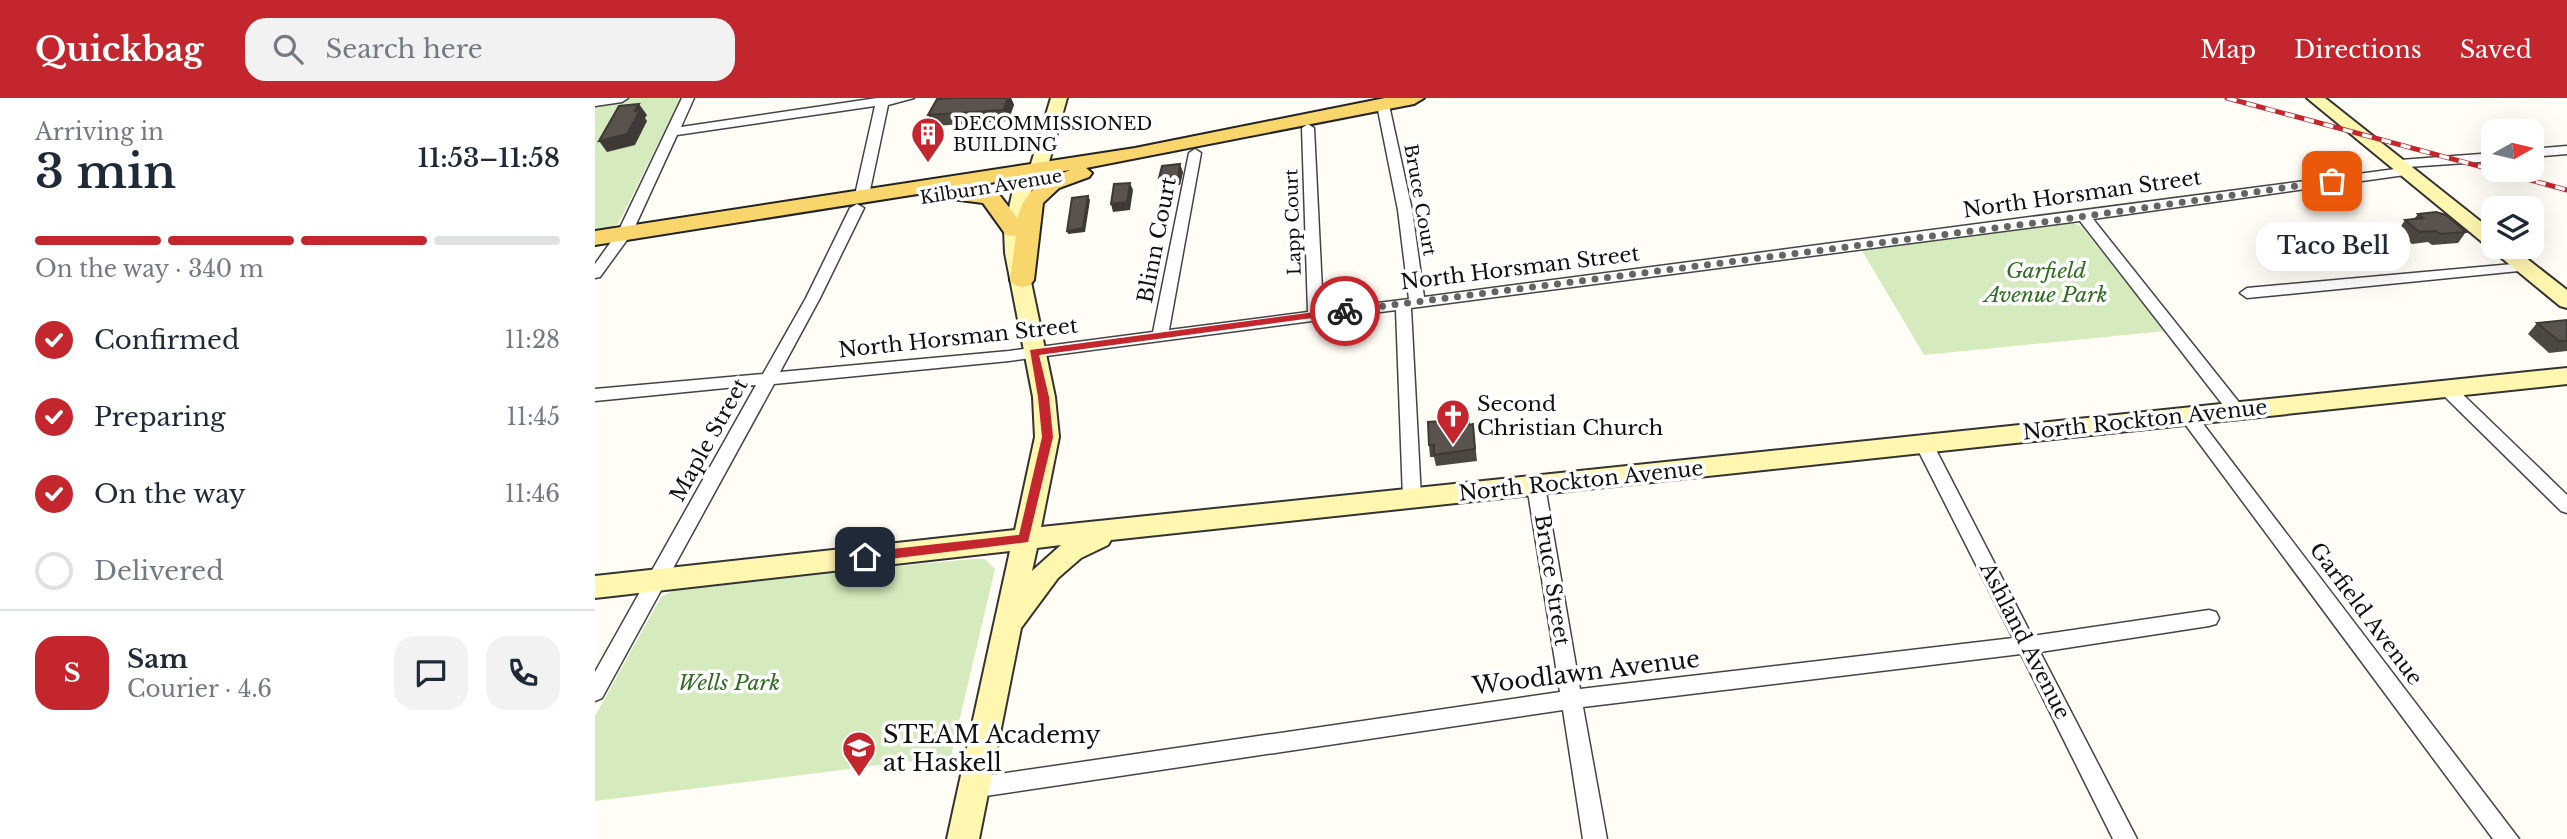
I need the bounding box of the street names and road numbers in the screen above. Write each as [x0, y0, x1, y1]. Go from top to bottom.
street label: Bruce Court [1399, 142, 1441, 258]
street label: North Horsman Street [1961, 164, 2203, 224]
street label: Kilburn Avenue [918, 165, 1064, 209]
street label: Lapp Court [1280, 168, 1306, 276]
street label: Blinn Court [1132, 175, 1182, 305]
street label: North Horsman Street [1399, 240, 1641, 296]
street label: North Horsman Street [837, 312, 1079, 363]
street label: Maple Street [664, 374, 754, 506]
street label: North Rockton Avenue [2021, 394, 2269, 446]
street label: North Rockton Avenue [1457, 455, 1705, 507]
street label: Bruce Street [1529, 512, 1575, 648]
street label: Garfield Avenue [2304, 538, 2428, 690]
street label: Ashland Avenue [1974, 557, 2076, 724]
street label: Woodlawn Avenue [1470, 644, 1701, 700]

